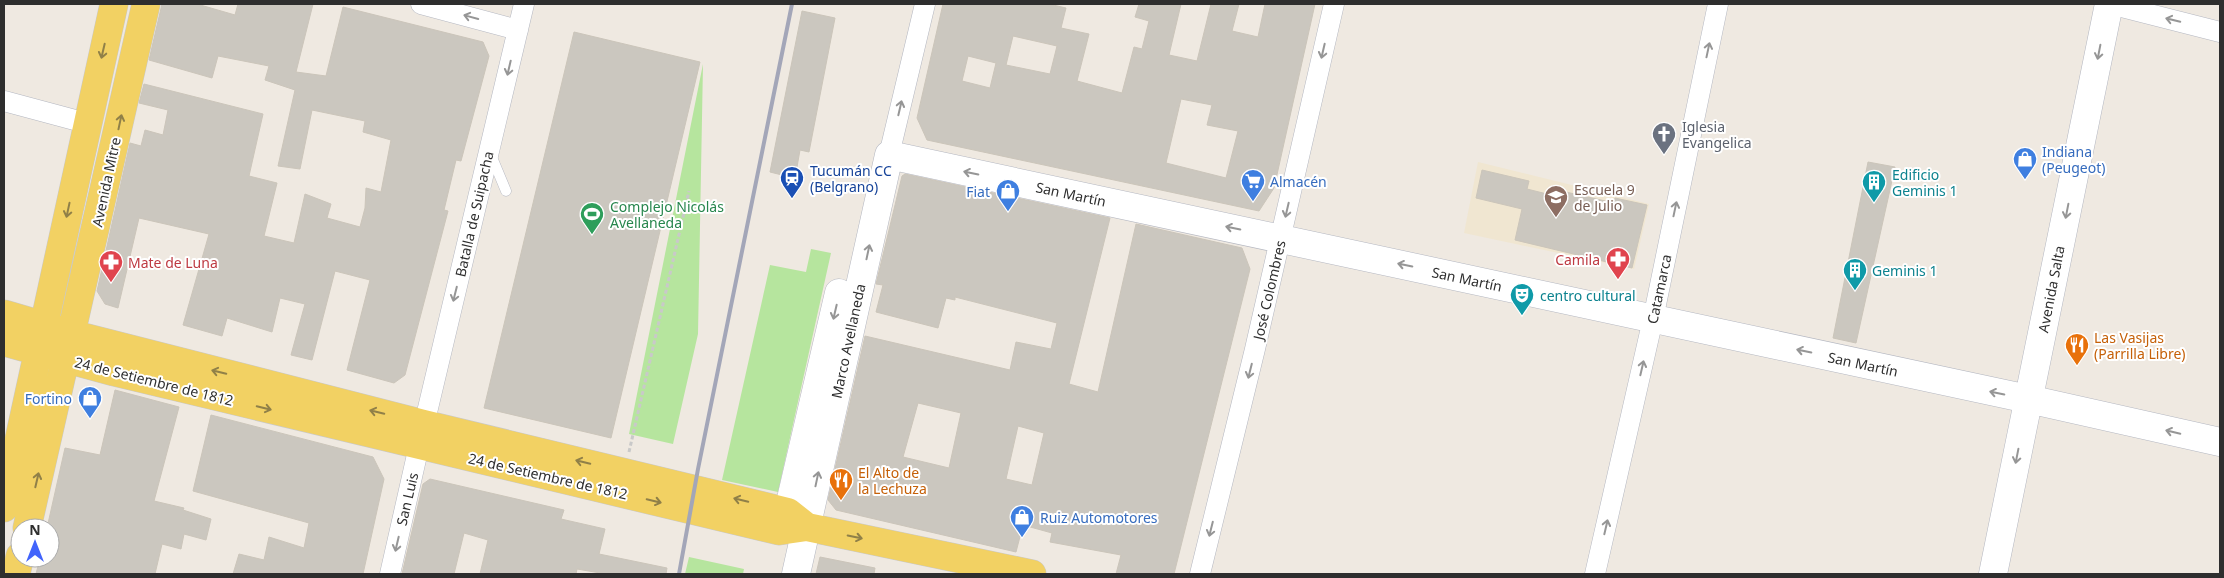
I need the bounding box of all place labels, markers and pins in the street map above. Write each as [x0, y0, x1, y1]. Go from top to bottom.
place label: Iglesia Evangelica [1682, 117, 1752, 152]
church icon: Iglesia Evangelica [1651, 121, 1677, 155]
place label: Indiana (Peugeot) [2042, 142, 2105, 177]
shop icon: Indiana (Peugeot) [2012, 146, 2038, 180]
place label: Tucumán CC (Belgrano) [810, 161, 892, 196]
station icon: Tucumán CC (Belgrano) [779, 165, 805, 199]
place label: Edificio Geminis 1 [1892, 165, 1957, 200]
supermarket icon: Almacén [1240, 168, 1266, 202]
building icon: Edificio Geminis 1 [1861, 169, 1887, 203]
place label: Almacén [1270, 172, 1327, 191]
shop icon: Fiat [995, 178, 1021, 212]
place label: Escuela 9 de Julio [1574, 180, 1635, 215]
place label: Fiat [966, 182, 990, 201]
school or university icon: Escuela 9 de Julio [1543, 184, 1569, 218]
place label: Complejo Nicolás Avellaneda [610, 197, 724, 232]
sports icon: Complejo Nicolás Avellaneda [579, 201, 605, 235]
pharmacy icon: Camila [1605, 246, 1631, 280]
pharmacy icon: Mate de Luna [98, 249, 124, 283]
place label: Camila [1555, 250, 1600, 269]
place label: Mate de Luna [128, 253, 218, 272]
building icon: Geminis 1 [1842, 257, 1868, 291]
place label: Geminis 1 [1872, 261, 1937, 280]
theatre icon: centro cultural [1509, 282, 1535, 316]
place label: centro cultural [1540, 286, 1636, 305]
place label: Las Vasijas (Parrilla Libre) [2094, 328, 2186, 363]
restaurant icon: Las Vasijas (Parrilla Libre) [2064, 332, 2090, 366]
shop icon: Fortino [77, 385, 103, 419]
place label: Fortino [25, 389, 72, 408]
place label: El Alto de la Lechuza [858, 463, 927, 498]
restaurant icon: El Alto de la Lechuza [828, 467, 854, 501]
shop icon: Ruiz Automotores [1009, 504, 1035, 538]
place label: Ruiz Automotores [1040, 508, 1158, 527]

